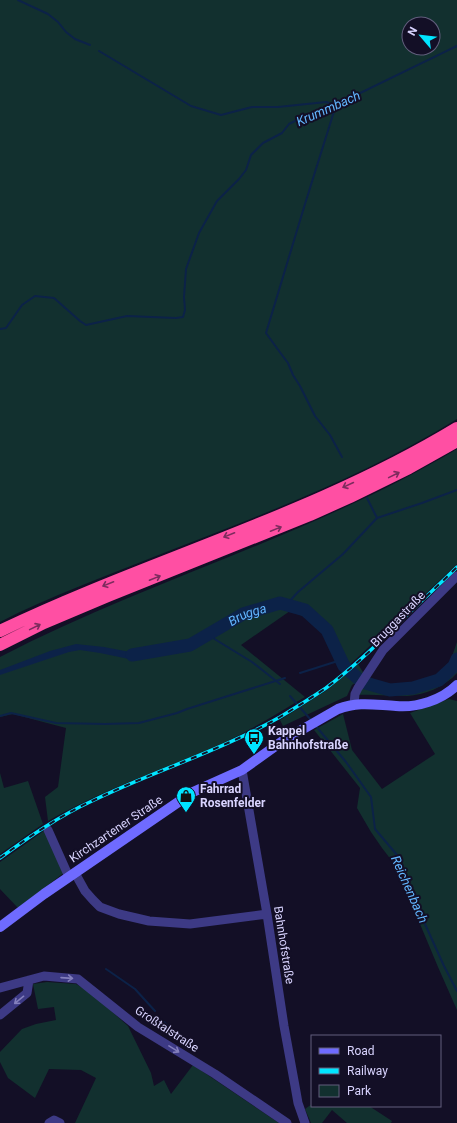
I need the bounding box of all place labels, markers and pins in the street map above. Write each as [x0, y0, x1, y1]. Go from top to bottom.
place label: Kappel Bahnhofstraße [268, 724, 349, 752]
bus stop icon: Kappel Bahnhofstraße [243, 727, 265, 755]
place label: Fahrrad Rosenfelder [200, 782, 266, 810]
shop icon: Fahrrad Rosenfelder [175, 785, 197, 813]

